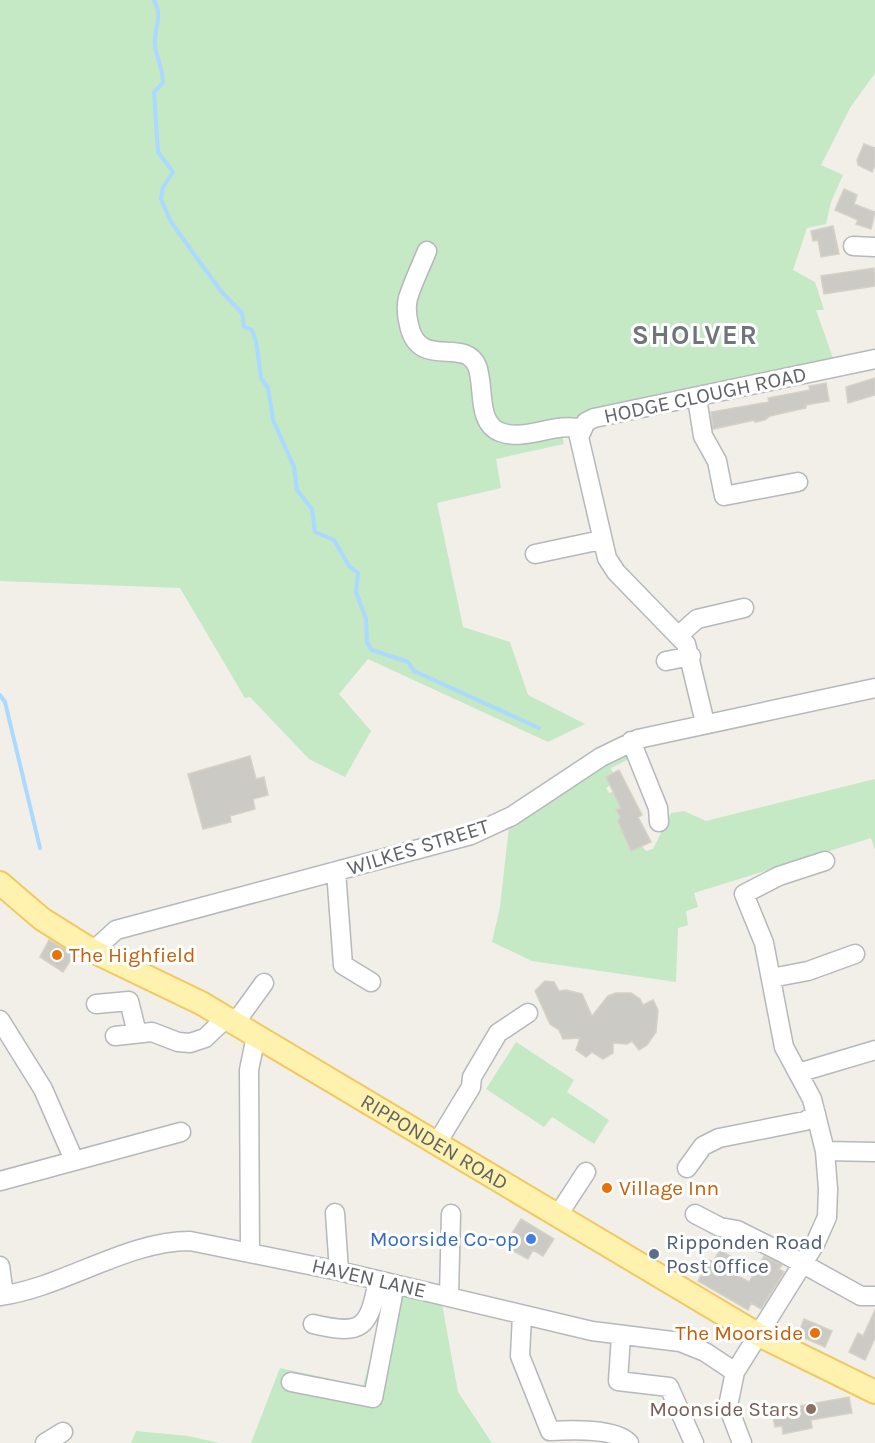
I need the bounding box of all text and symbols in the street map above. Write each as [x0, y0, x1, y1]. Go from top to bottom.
district label: SHOLVER [632, 319, 758, 351]
street label: HODGE CLOUGH ROAD [601, 362, 809, 428]
street label: WILKES STREET [344, 814, 492, 880]
place label: The Highfield [69, 943, 195, 967]
marker: The Highfield [50, 948, 64, 962]
street label: RIPPONDEN ROAD [356, 1089, 512, 1195]
place label: Village Inn [619, 1176, 719, 1200]
marker: Village Inn [600, 1181, 614, 1195]
place label: Moorside Co-op [370, 1227, 519, 1251]
place label: Ripponden Road Post Office [666, 1230, 823, 1278]
marker: Moorside Co-op [524, 1232, 538, 1246]
marker: Ripponden Road Post Office [647, 1247, 661, 1261]
street label: HAVEN LANE [310, 1253, 428, 1303]
place label: The Moorside [675, 1321, 803, 1345]
marker: The Moorside [808, 1326, 822, 1340]
place label: Moonside Stars [649, 1397, 799, 1421]
marker: Moonside Stars [804, 1402, 818, 1416]

